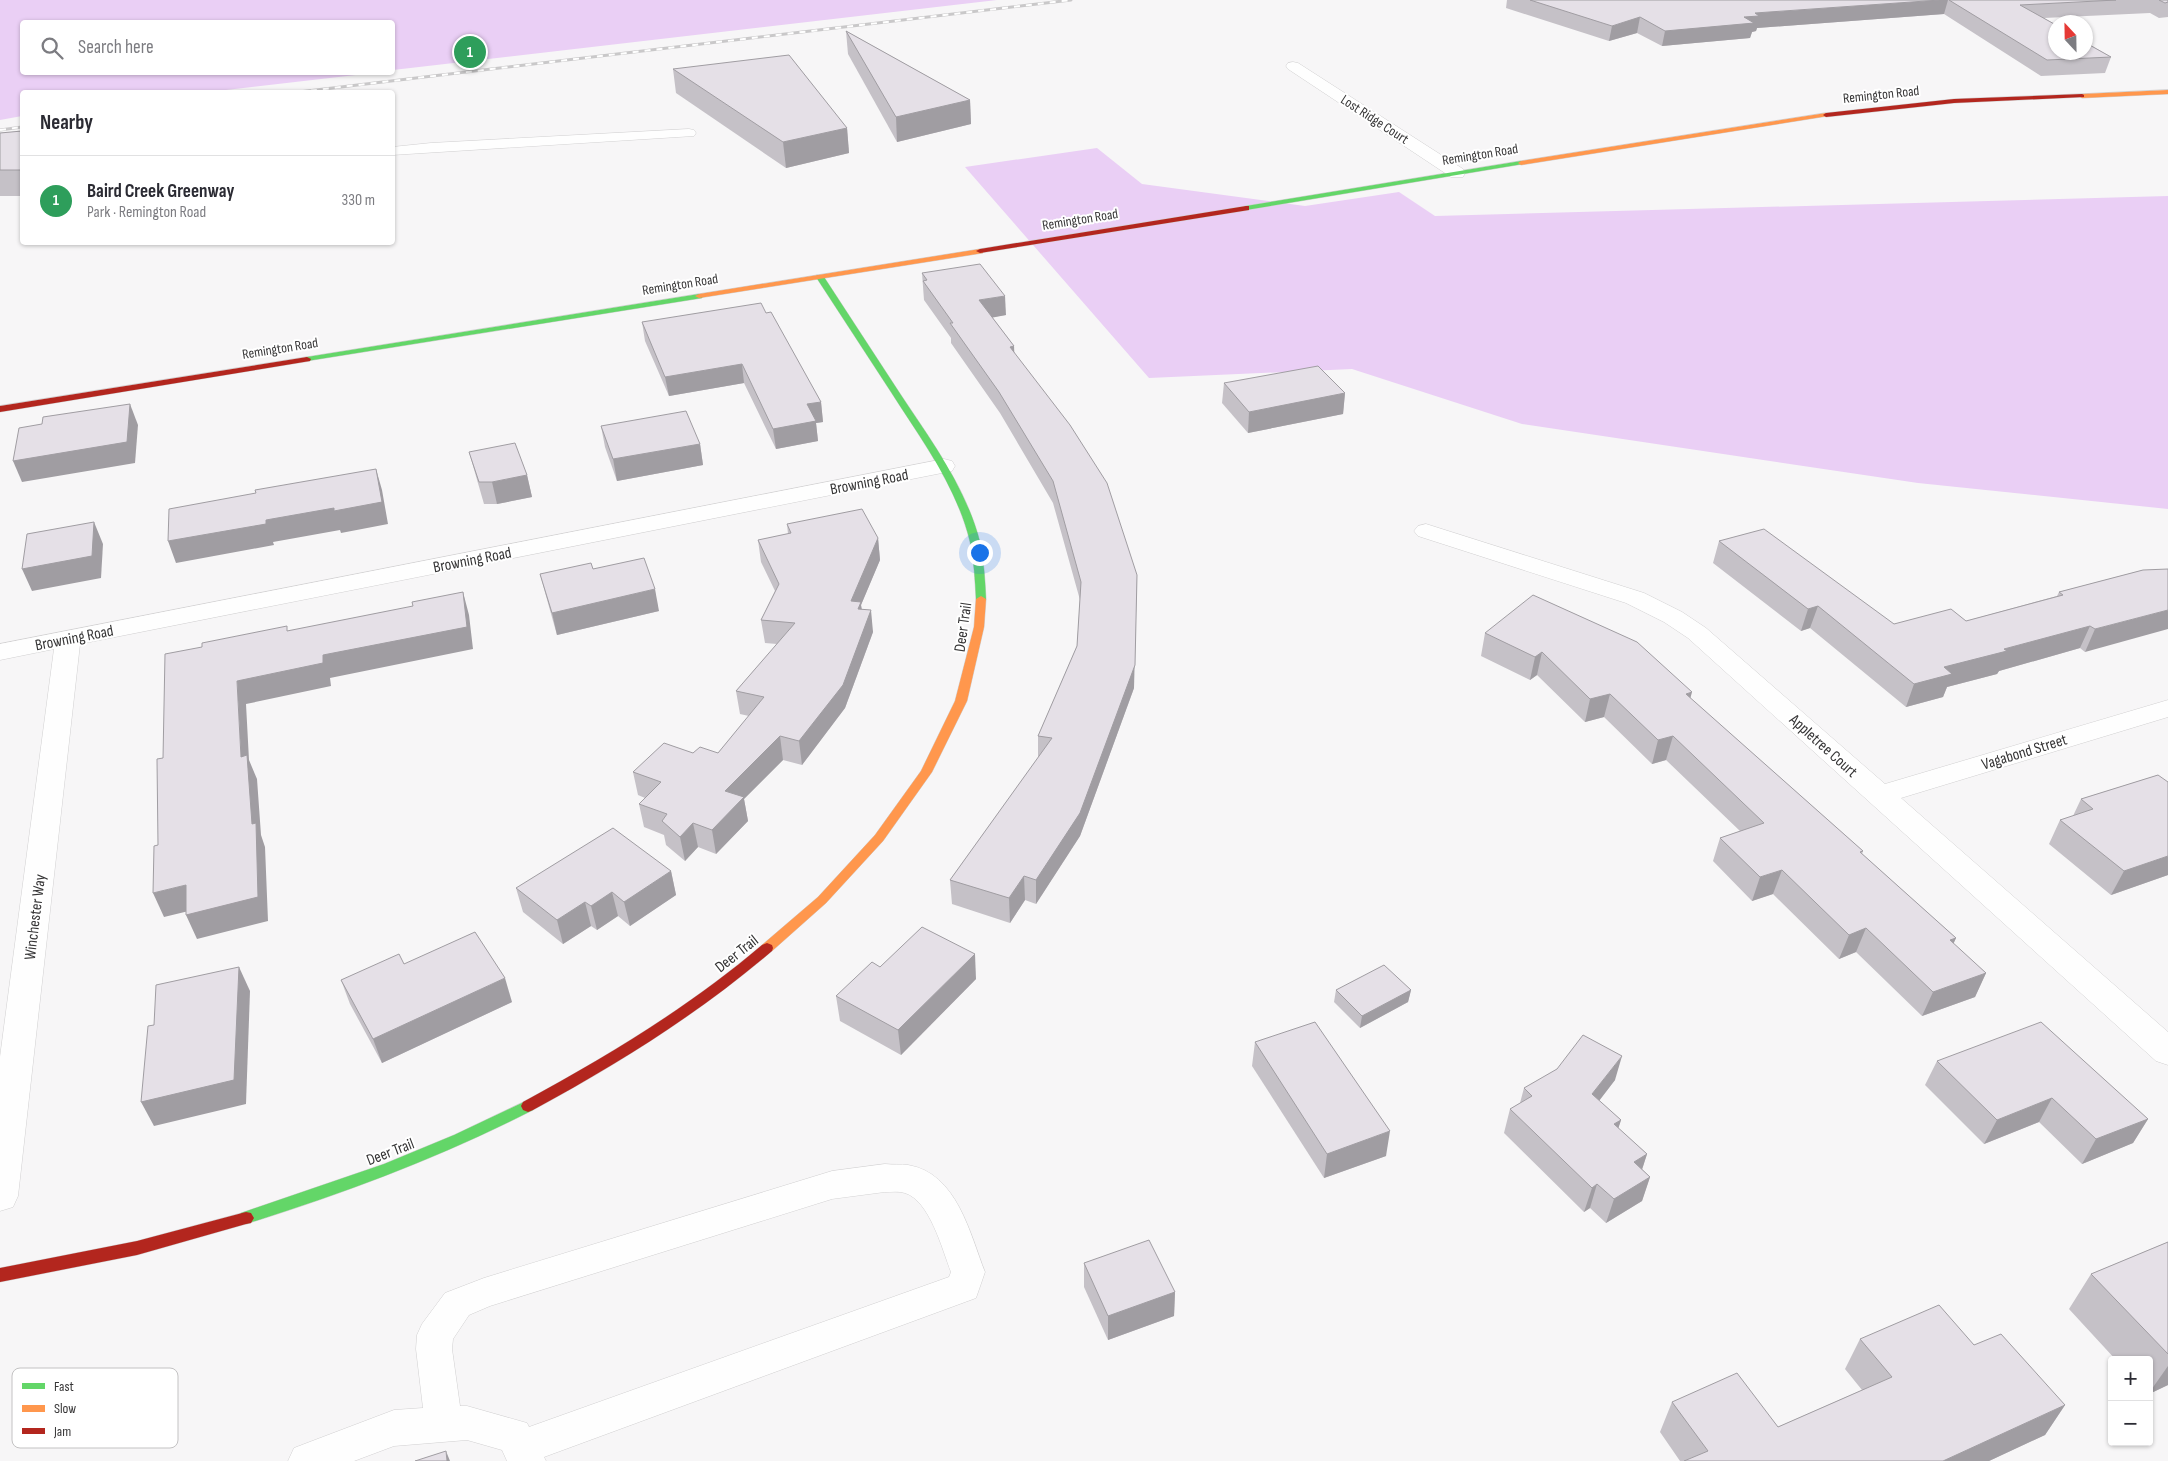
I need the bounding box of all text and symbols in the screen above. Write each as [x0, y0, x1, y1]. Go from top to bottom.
north arrow [2048, 15, 2093, 60]
search box [20, 20, 395, 75]
pin: 1 [454, 33, 486, 71]
icon: search [38, 34, 66, 62]
text: Search here [78, 36, 154, 59]
street label: Remington Road [1842, 82, 1920, 107]
street label: Lost Ridge Court [1338, 91, 1412, 148]
text: Nearby [40, 110, 93, 135]
street label: Remington Road [1441, 140, 1519, 169]
text: Baird Creek Greenway [87, 180, 234, 203]
text: 1 [53, 191, 59, 210]
text: 330 m [342, 191, 375, 210]
text: Park · Remington Road [87, 203, 206, 222]
street label: Remington Road [1041, 205, 1119, 234]
street label: Remington Road [641, 270, 719, 299]
street label: Remington Road [241, 334, 319, 363]
street label: Browning Road [829, 466, 910, 499]
your location [967, 540, 993, 566]
street label: Browning Road [432, 544, 513, 577]
street label: Deer Trail [951, 601, 976, 653]
street label: Browning Road [34, 622, 115, 655]
street label: Appletree Court [1784, 710, 1861, 782]
street label: Vagabond Street [1979, 730, 2070, 774]
street label: Winchester Way [21, 873, 50, 961]
street label: Deer Trail [712, 931, 762, 977]
street label: Deer Trail [364, 1135, 417, 1170]
map controls [2108, 1356, 2153, 1446]
button: + [2108, 1356, 2153, 1401]
legend [12, 1368, 178, 1448]
text: Fast [54, 1378, 74, 1395]
text: Slow [54, 1400, 76, 1417]
button: − [2108, 1401, 2153, 1446]
text: Jam [53, 1423, 71, 1440]

